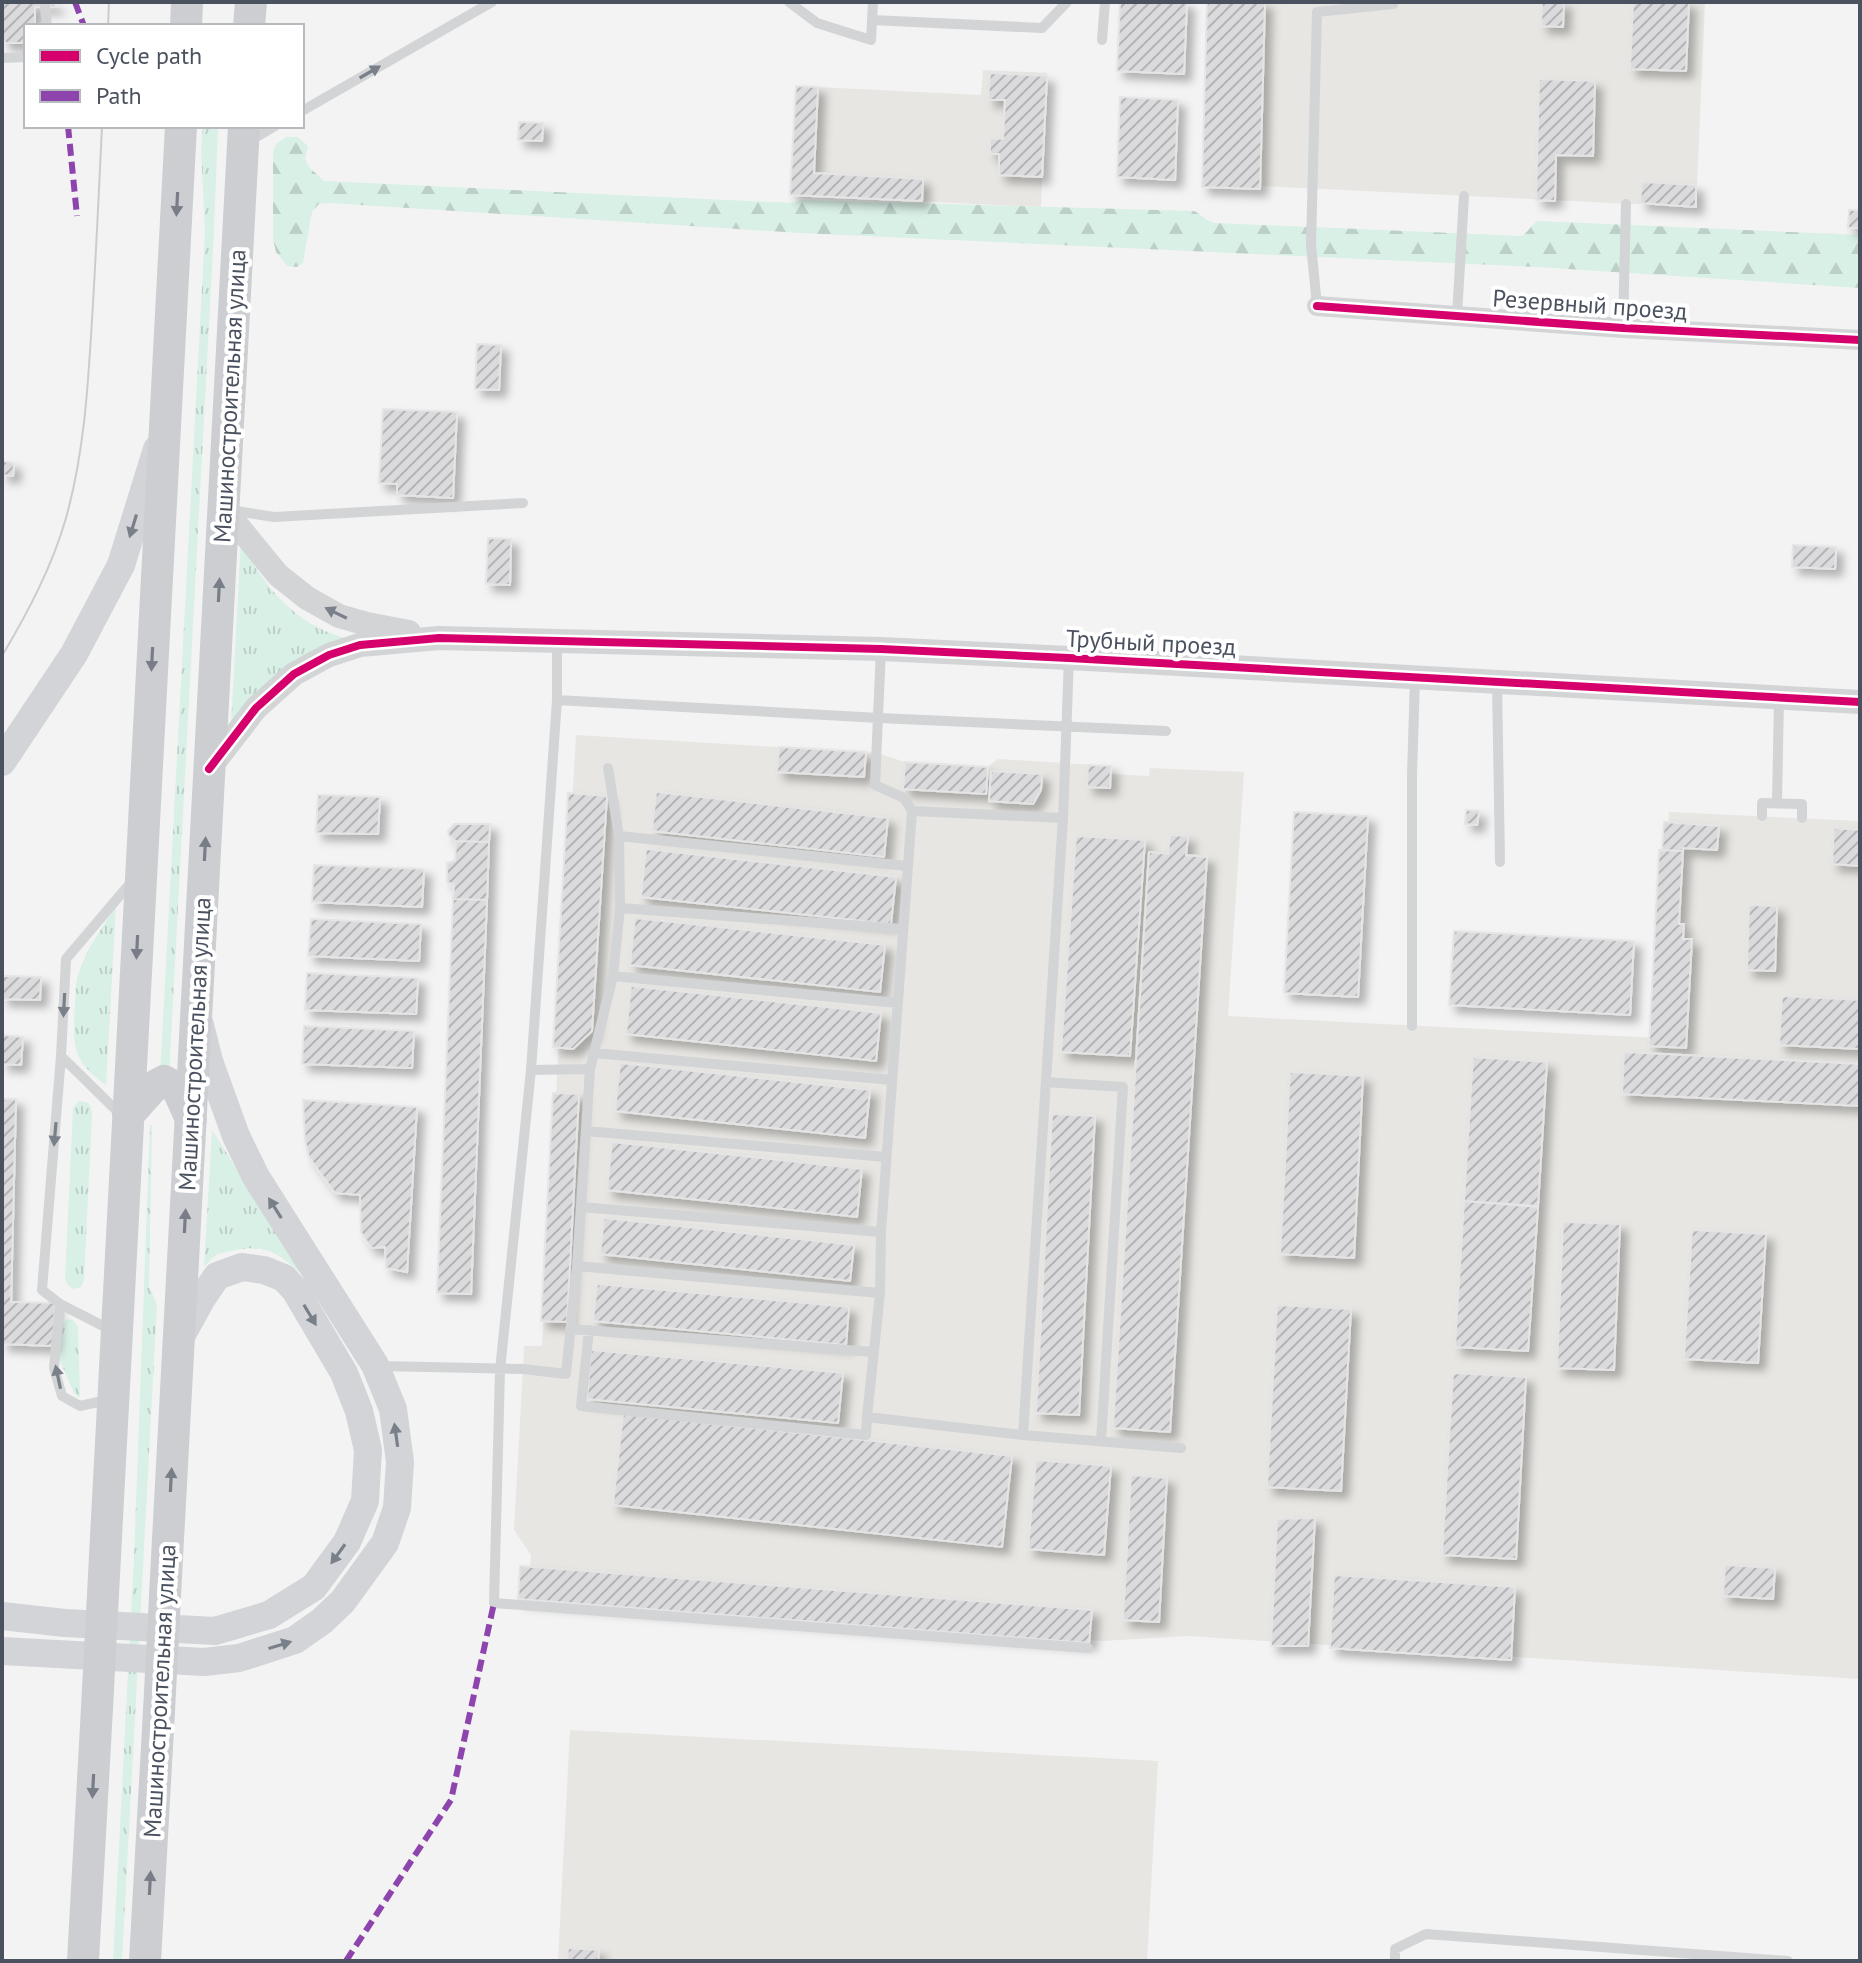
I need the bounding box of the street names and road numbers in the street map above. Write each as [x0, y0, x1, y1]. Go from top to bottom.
street label: Машиностроительная улица [206, 248, 253, 544]
street label: Резервный проезд [1492, 282, 1689, 327]
street label: Трубный проезд [1065, 623, 1237, 662]
street label: Машиностроительная улица [171, 896, 218, 1192]
street label: Машиностроительная улица [136, 1543, 183, 1839]

